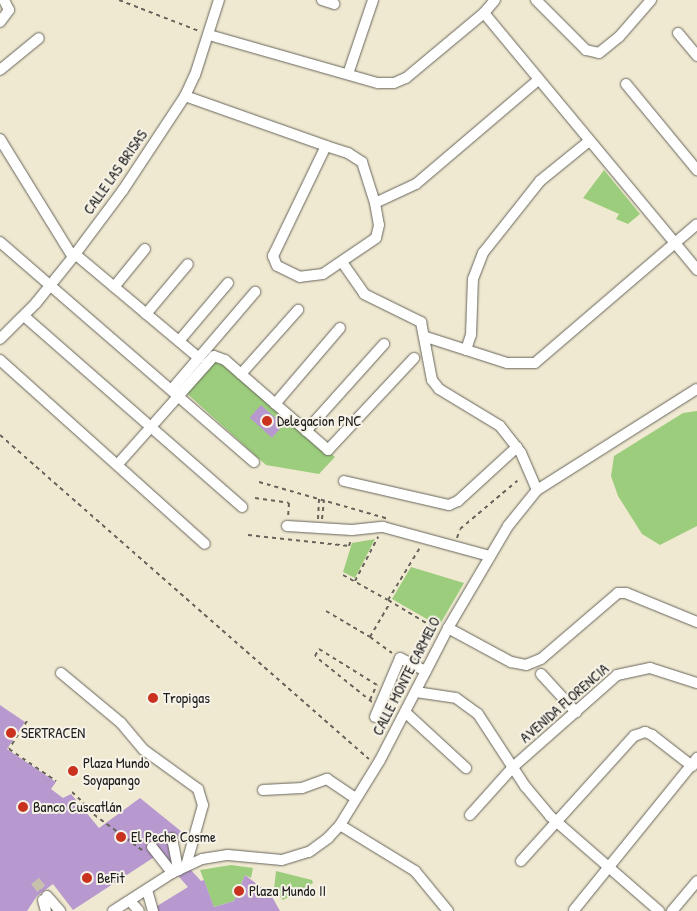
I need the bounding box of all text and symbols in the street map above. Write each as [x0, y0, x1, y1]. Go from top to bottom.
street label: CALLE LAS BRISAS [79, 126, 151, 218]
place label: Delegacion PNC [277, 412, 361, 430]
marker: Delegacion PNC [261, 415, 273, 427]
street label: CALLE MONTE CARMELO [368, 614, 444, 738]
street label: AVENIDA FLORENCIA [516, 660, 612, 746]
place label: Tropigas [163, 689, 210, 707]
marker: Tropigas [147, 692, 159, 704]
place label: SERTRACEN [21, 724, 85, 742]
marker: SERTRACEN [5, 727, 17, 739]
place label: Plaza Mundo Soyapango [83, 753, 149, 788]
marker: Plaza Mundo Soyapango [67, 765, 79, 777]
place label: Banco Cuscatlán [33, 798, 122, 816]
marker: Banco Cuscatlán [17, 801, 29, 813]
place label: El Peche Cosme [131, 828, 216, 846]
marker: El Peche Cosme [115, 831, 127, 843]
place label: BeFit [97, 869, 125, 887]
marker: BeFit [81, 872, 93, 884]
place label: Plaza Mundo II [249, 882, 326, 900]
marker: Plaza Mundo II [233, 885, 245, 897]

